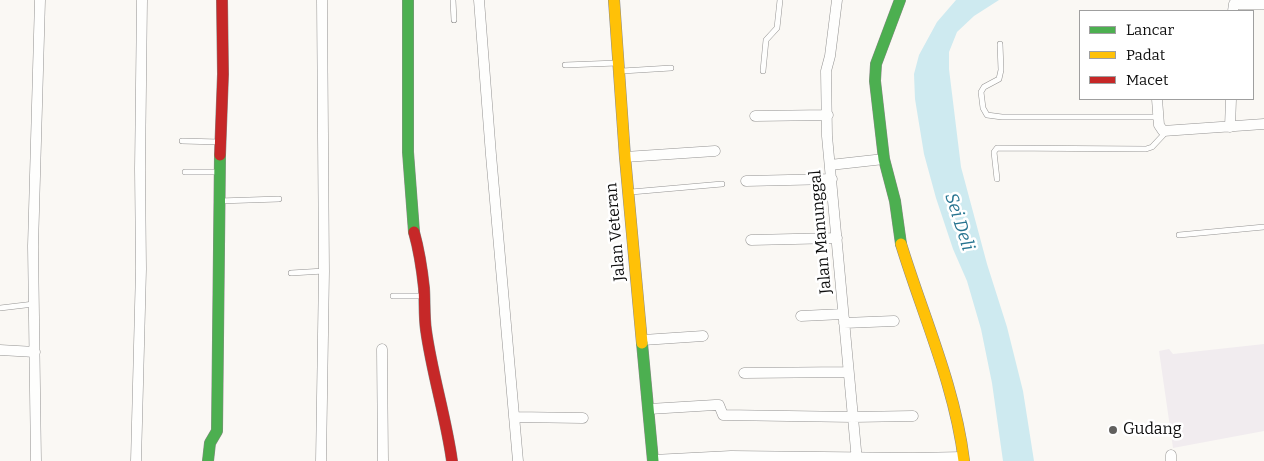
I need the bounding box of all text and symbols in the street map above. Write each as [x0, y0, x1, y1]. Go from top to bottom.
legend [1079, 10, 1254, 100]
text: Lancar [1126, 21, 1174, 39]
text: Padat [1126, 46, 1165, 64]
text: Macet [1126, 71, 1168, 89]
street label: Jalan Manunggal [806, 169, 836, 295]
street label: Jalan Veteran [602, 182, 630, 282]
water label: Sei Deli [940, 190, 978, 254]
place label: Gudang [1123, 420, 1182, 440]
marker: Gudang [1107, 424, 1119, 436]

